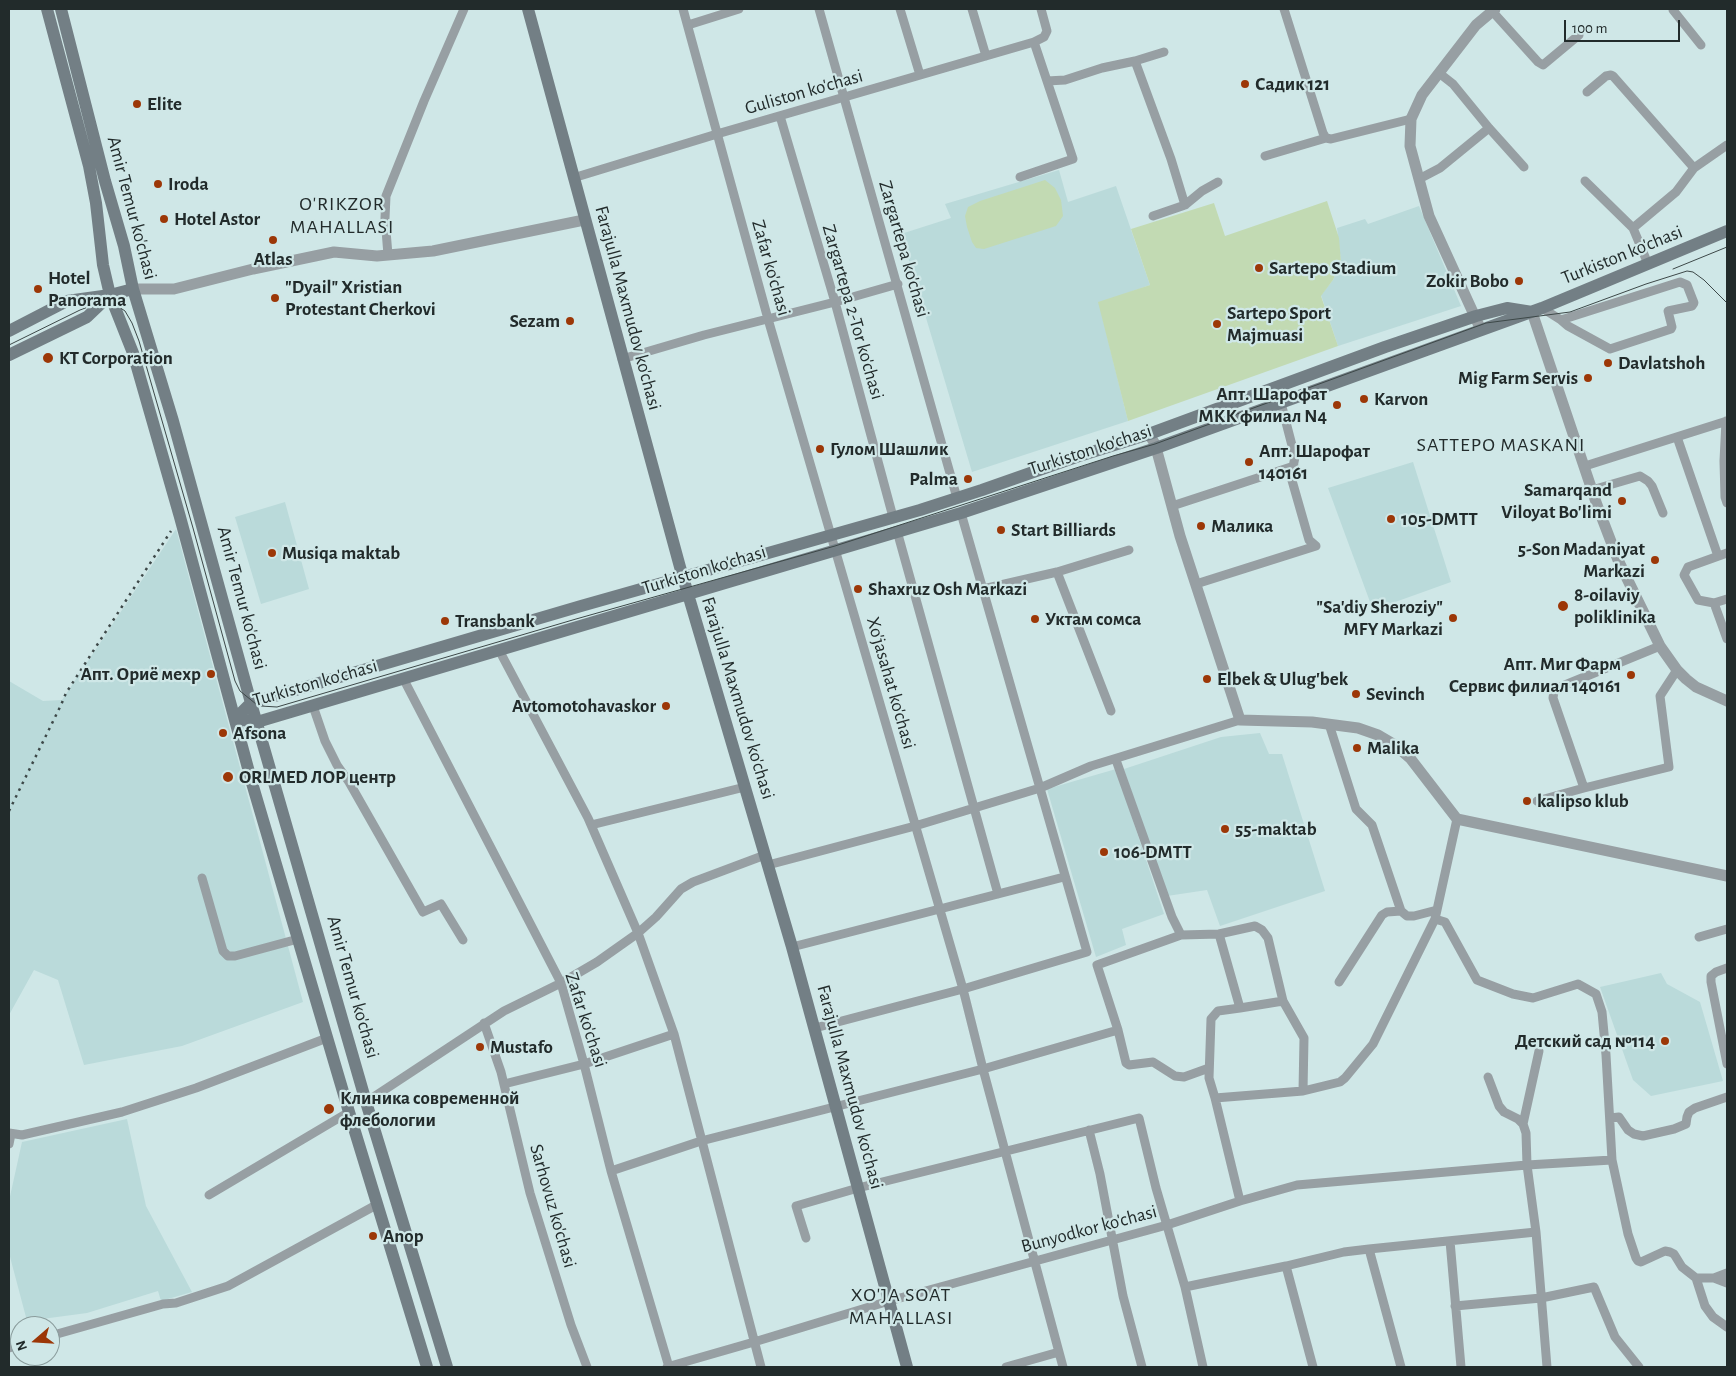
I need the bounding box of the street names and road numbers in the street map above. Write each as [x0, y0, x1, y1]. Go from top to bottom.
street label: Guliston ko'chasi [742, 64, 866, 120]
street label: Amir Temur ko'chasi [102, 134, 162, 282]
street label: Zargartepa ko'chasi [874, 178, 934, 320]
street label: Farajulla Maxmudov ko'chasi [590, 203, 666, 413]
street label: Zafar ko'chasi [746, 217, 796, 319]
street label: Turkiston ko'chasi [1558, 220, 1686, 290]
street label: Zargartepa 2-Tor ko'chasi [817, 222, 889, 402]
street label: Turkiston ko'chasi [1025, 419, 1155, 481]
street label: Amir Temur ko'chasi [212, 524, 272, 672]
street label: Turkiston ko'chasi [639, 540, 769, 600]
street label: Farajulla Maxmudov ko'chasi [696, 594, 780, 802]
street label: Xo'jasahat ko'chasi [861, 614, 921, 752]
street label: Turkiston ko'chasi [250, 654, 380, 712]
street label: Amir Temur ko'chasi [322, 913, 384, 1061]
street label: Zafar ko'chasi [560, 970, 612, 1070]
street label: Farajulla Maxmudov ko'chasi [812, 982, 888, 1192]
street label: Sarhovuz ko'chasi [524, 1141, 582, 1271]
street label: Bunyodkor ko'chasi [1019, 1200, 1159, 1258]

